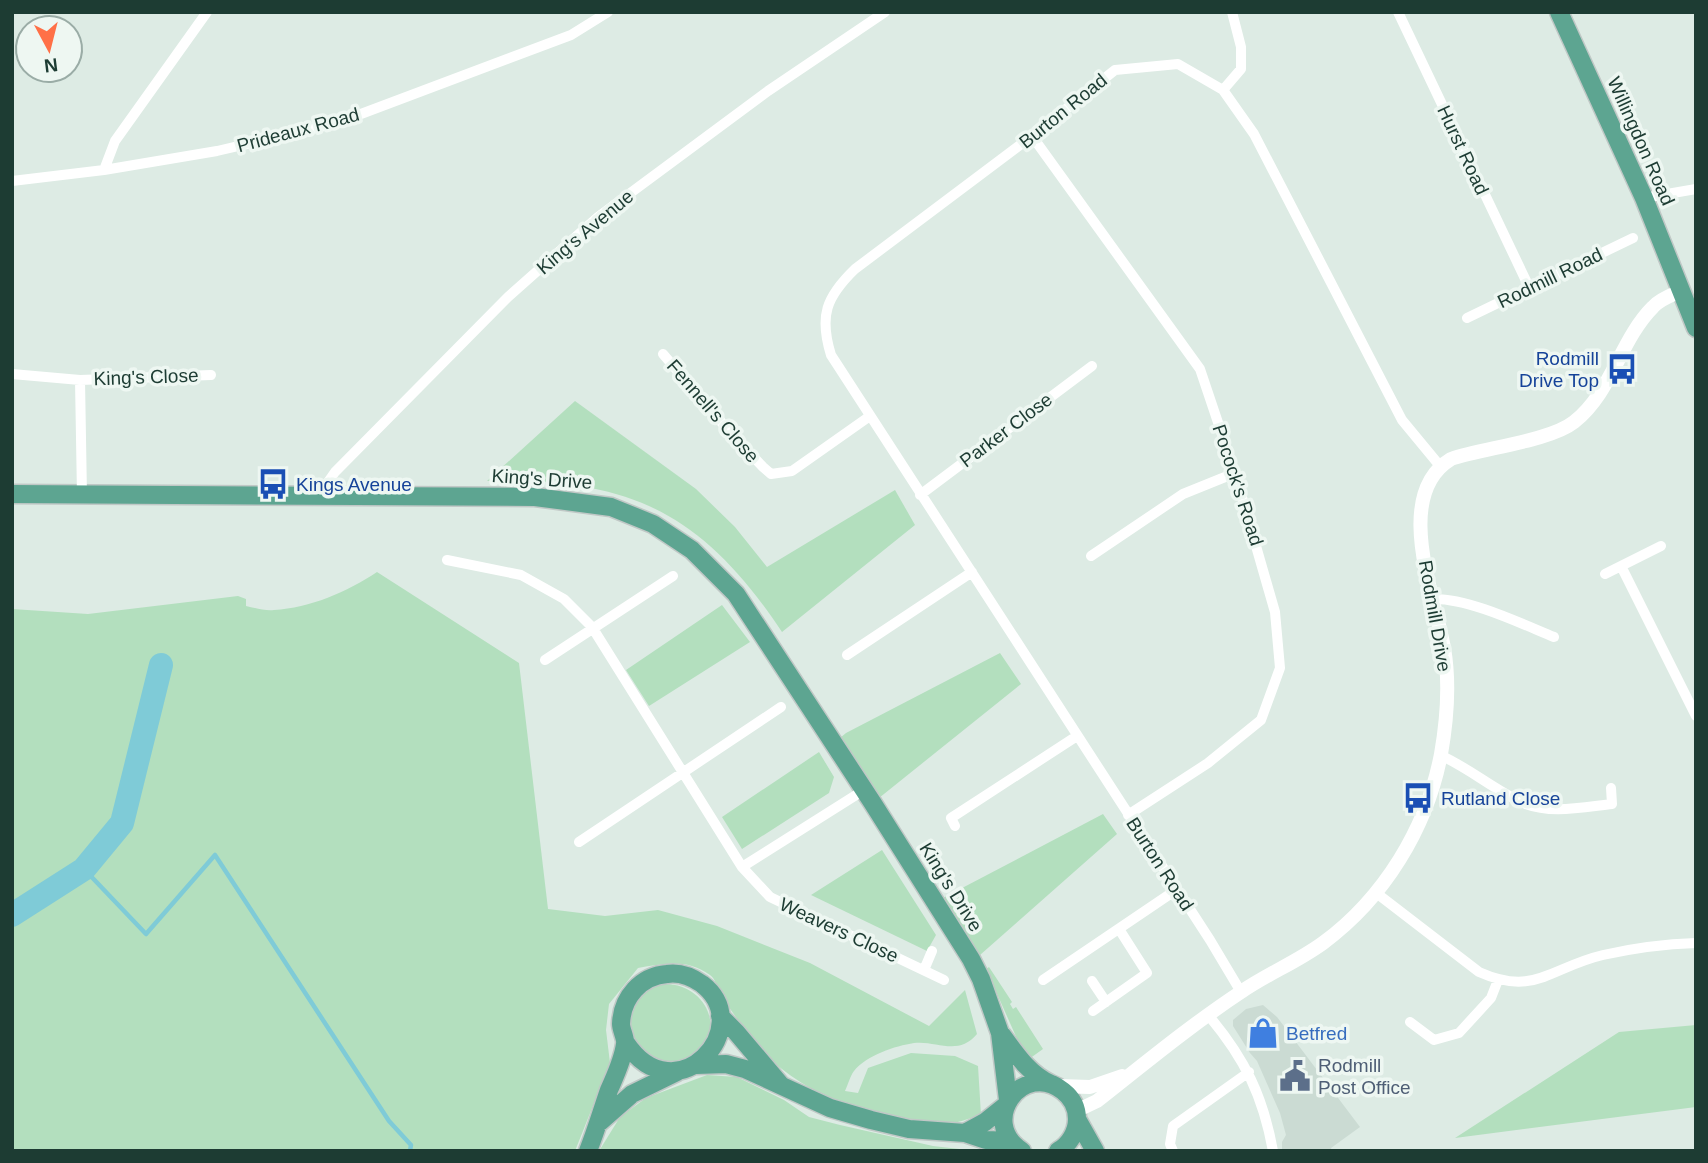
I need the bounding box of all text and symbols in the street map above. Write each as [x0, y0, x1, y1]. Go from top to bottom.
north arrow [14, 14, 84, 84]
text: N [43, 54, 59, 77]
street label: Burton Road [1015, 69, 1111, 153]
street label: Willingdon Road [1603, 74, 1679, 208]
street label: Hurst Road [1433, 102, 1493, 198]
street label: Prideaux Road [235, 104, 361, 156]
street label: King's Avenue [532, 186, 638, 278]
street label: Rodmill Road [1494, 244, 1606, 312]
place label: Rodmill Drive Top [1519, 348, 1599, 391]
bus stop icon: Rodmill Drive Top [1605, 352, 1639, 386]
street label: Fennell's Close [663, 355, 763, 467]
street label: King's Close [93, 365, 199, 389]
street label: Parker Close [956, 389, 1056, 471]
street label: Pocock's Road [1209, 422, 1267, 548]
street label: King's Drive [491, 465, 593, 493]
bus stop icon: Kings Avenue [256, 467, 290, 501]
place label: Kings Avenue [296, 474, 412, 495]
street label: Rodmill Drive [1415, 559, 1455, 673]
bus stop icon: Rutland Close [1401, 781, 1435, 815]
place label: Rutland Close [1441, 788, 1560, 809]
street label: Burton Road [1122, 814, 1198, 914]
street label: King's Drive [915, 839, 987, 935]
street label: Weavers Close [776, 893, 902, 967]
shop icon: Betfred [1246, 1016, 1280, 1050]
place label: Betfred [1286, 1023, 1347, 1044]
place label: Rodmill Post Office [1318, 1055, 1411, 1098]
public building icon: Rodmill Post Office [1278, 1059, 1312, 1093]

